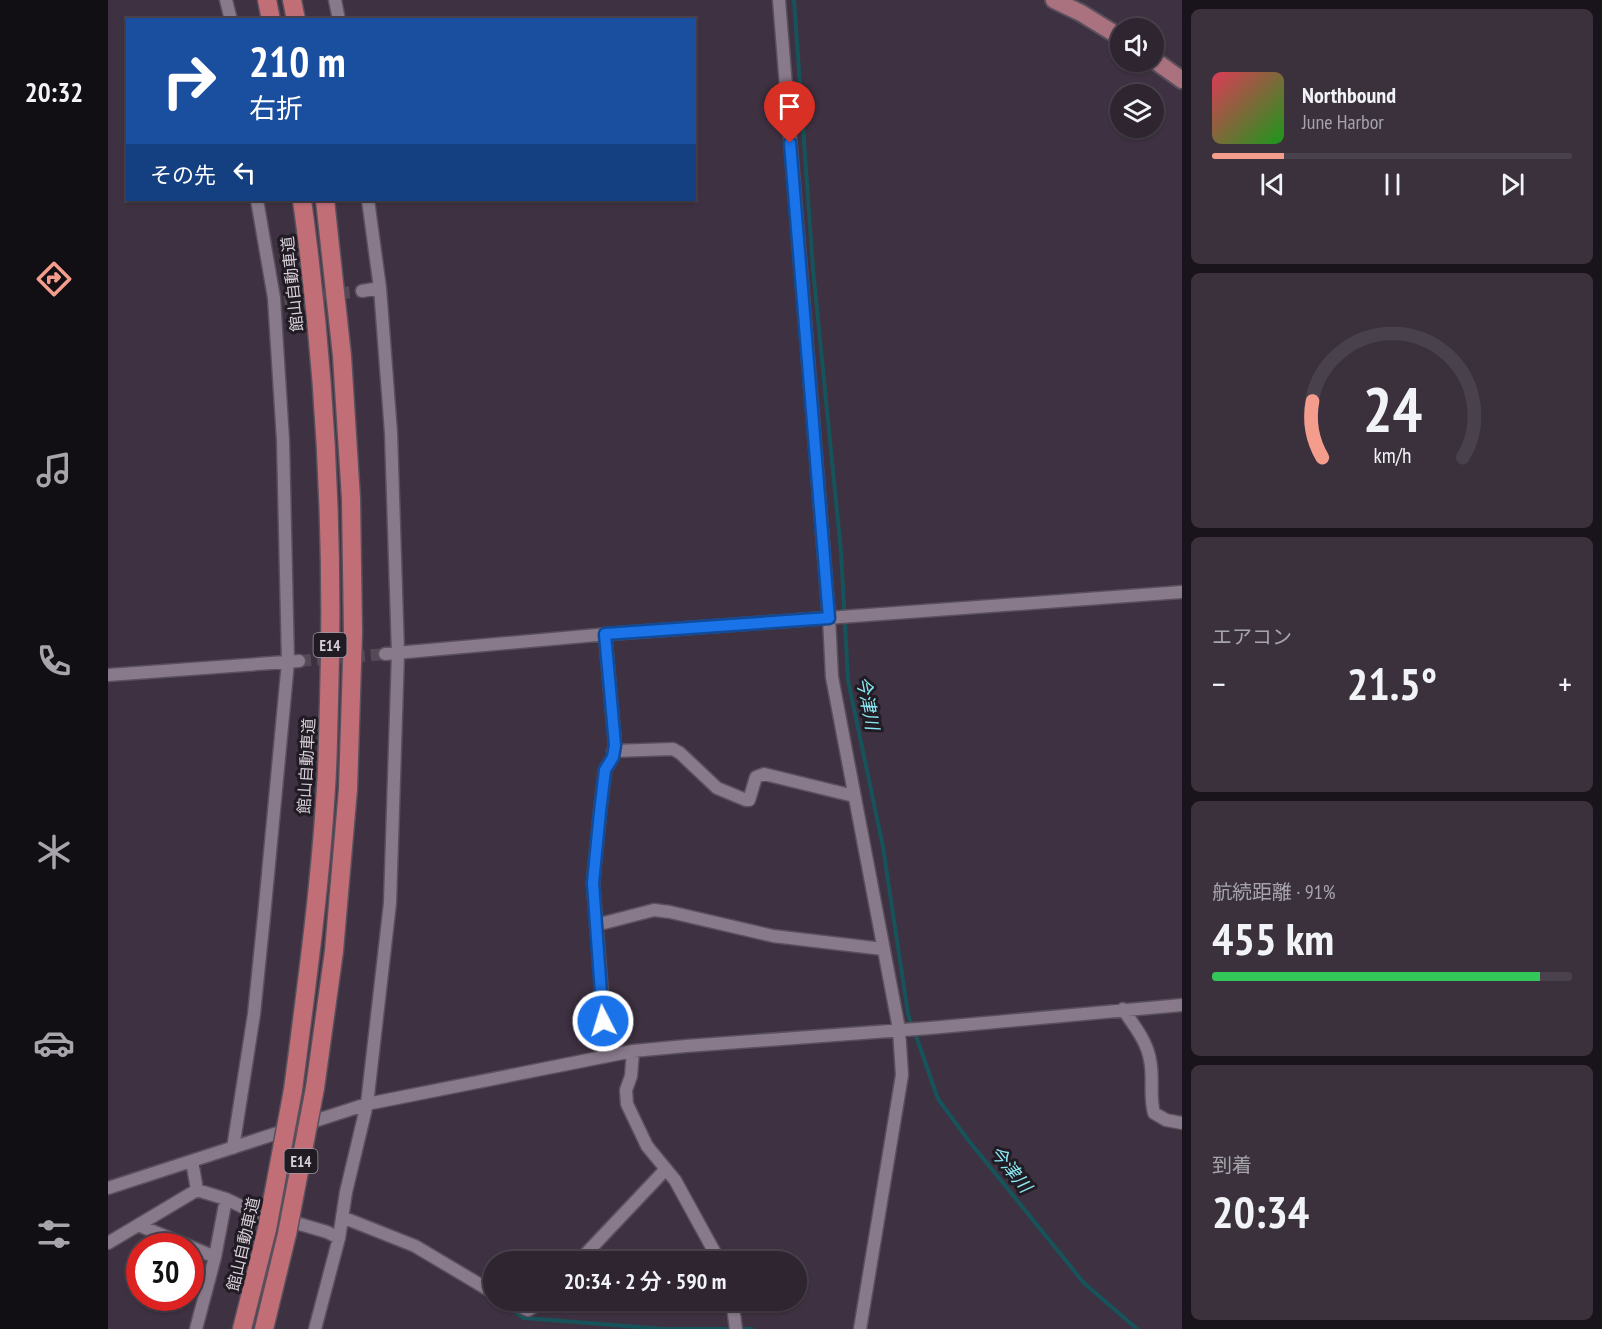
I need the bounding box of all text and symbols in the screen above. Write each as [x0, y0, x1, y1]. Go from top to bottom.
map controls [1110, 18, 1164, 138]
button: sound [1110, 18, 1164, 72]
text: 210 m [249, 34, 346, 89]
icon: right [150, 42, 228, 120]
text: 20:32 [25, 75, 83, 109]
pin [764, 81, 815, 143]
text: Northbound [1302, 81, 1396, 109]
button: layers [1110, 84, 1164, 138]
icon: arrive [773, 90, 806, 123]
text: 右折 [249, 91, 303, 125]
text: June Harbor [1302, 109, 1384, 135]
icon: left [228, 156, 261, 189]
text: その先 [150, 161, 216, 189]
icon: previous [1256, 168, 1289, 201]
icon: pause [1376, 168, 1409, 201]
icon: next [1496, 168, 1529, 201]
street label: 館山自動車道 [277, 235, 307, 333]
icon: directions [33, 258, 75, 300]
text: 24 [1362, 368, 1422, 449]
text: km/h [1373, 441, 1411, 469]
icon: music [33, 449, 75, 491]
text: エアコン [1212, 624, 1292, 650]
road number: E14 [314, 633, 346, 657]
icon: phone [33, 640, 75, 682]
text: 21.5° [1347, 654, 1437, 712]
text: − [1212, 662, 1226, 705]
text: + [1558, 662, 1572, 705]
water label: 今津川 [852, 674, 885, 734]
street label: 館山自動車道 [294, 718, 318, 814]
icon: climate [33, 831, 75, 873]
text: 航続距離 · 91% [1212, 879, 1335, 905]
text: 455 km [1212, 909, 1334, 967]
position arrow [571, 989, 635, 1053]
icon: car [33, 1022, 75, 1064]
water label: 今津川 [985, 1141, 1038, 1199]
road number: E14 [284, 1149, 318, 1173]
text: 到着 [1212, 1152, 1252, 1178]
text: 20:34 [1212, 1182, 1309, 1240]
street label: 館山自動車道 [222, 1195, 264, 1293]
icon: filters [33, 1213, 75, 1255]
speed limit sign: 30 [126, 1233, 204, 1311]
text: 20:34 · 2 分 · 590 m [564, 1267, 726, 1295]

